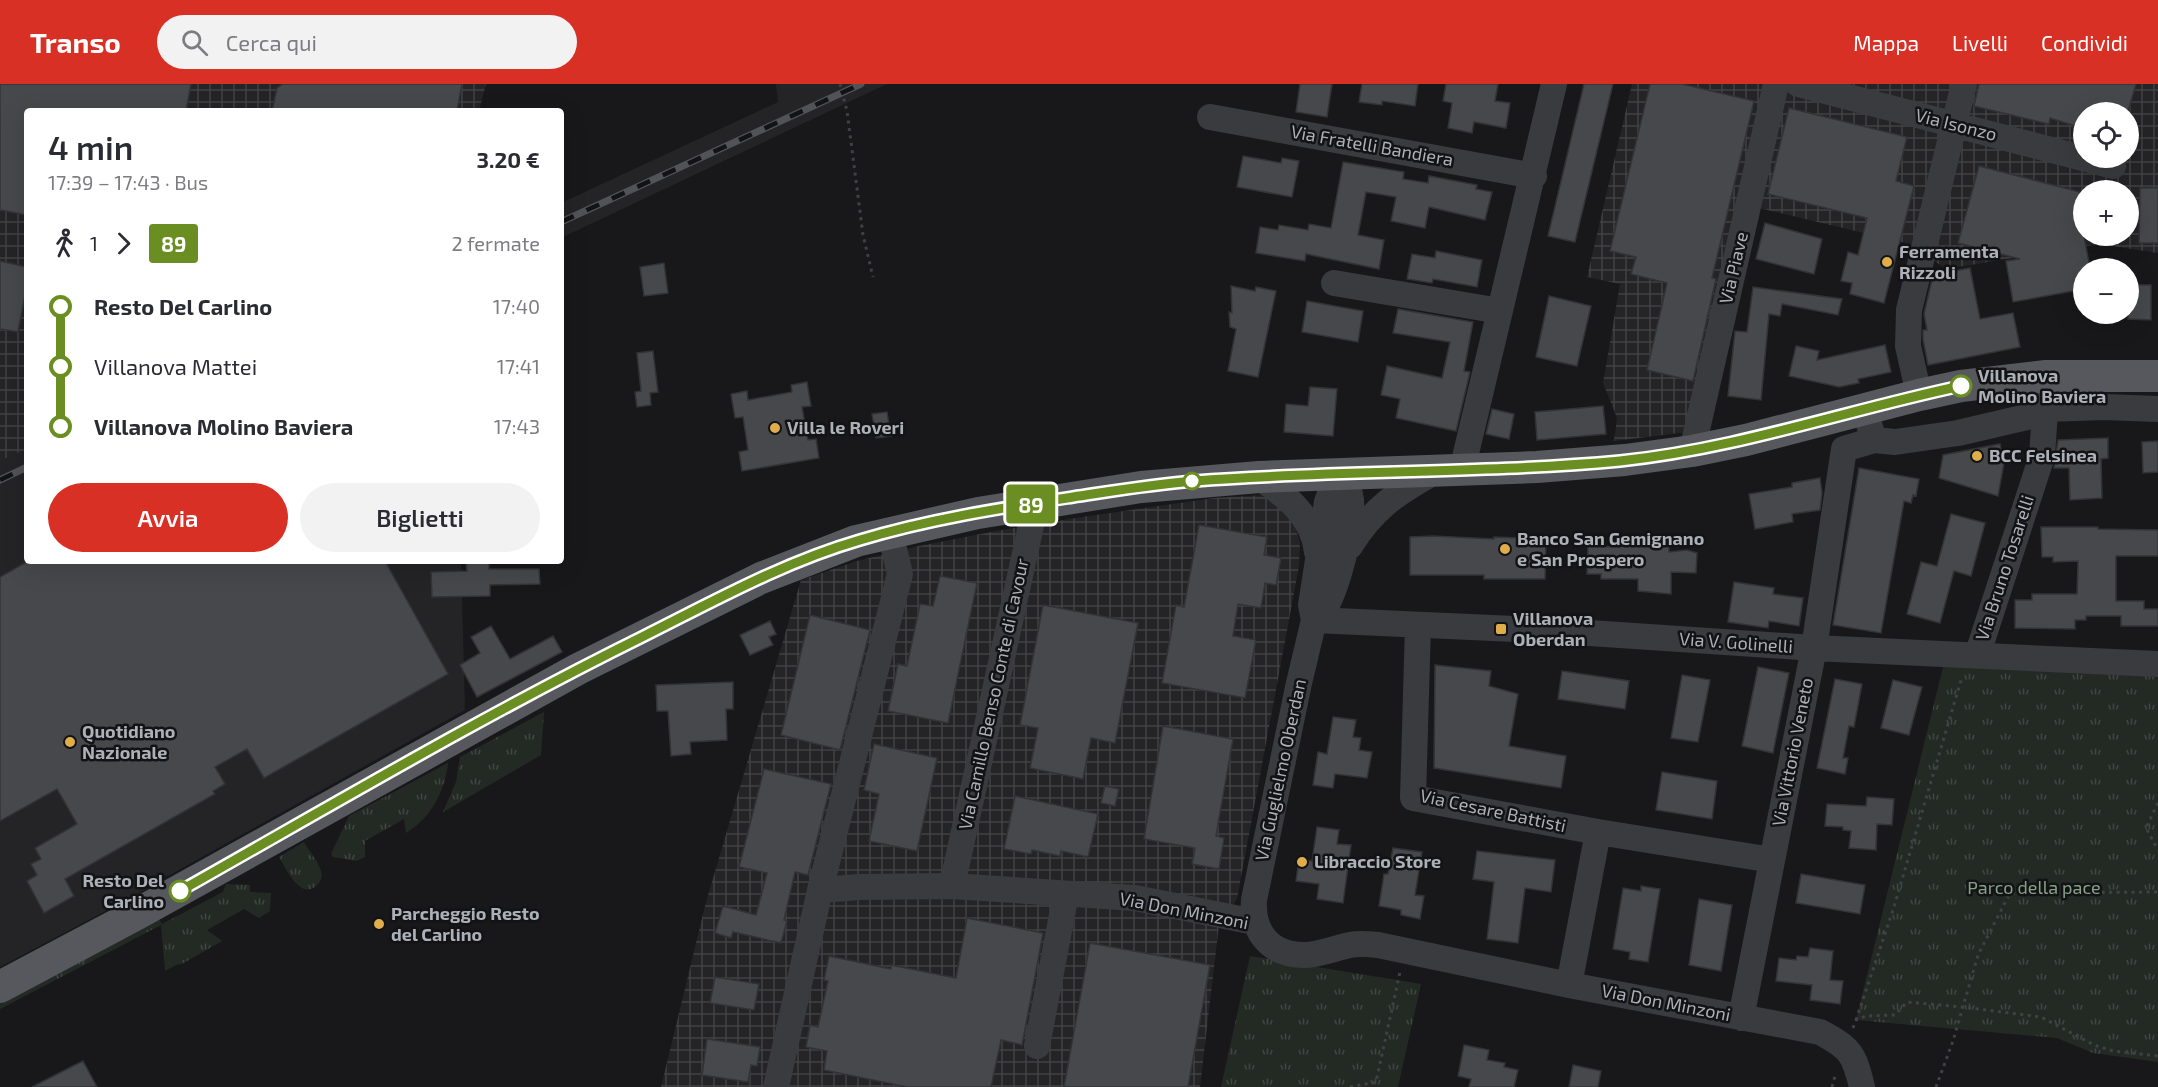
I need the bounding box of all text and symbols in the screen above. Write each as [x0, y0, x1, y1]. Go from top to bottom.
search box [157, 15, 577, 69]
text: Transo [30, 25, 121, 59]
icon: search [178, 26, 211, 59]
text: Cerca qui [226, 29, 317, 55]
text: Mappa [1853, 30, 1919, 55]
text: Livelli [1952, 30, 2008, 55]
text: Condividi [2041, 30, 2128, 55]
map controls [2073, 102, 2139, 324]
button: locate [2073, 102, 2139, 168]
street label: Via Isonzo [1913, 103, 1999, 145]
street label: Via Fratelli Bandiera [1289, 120, 1455, 170]
text: 4 min [48, 127, 133, 167]
text: 3.20 € [477, 146, 540, 172]
text: 17:39 – 17:43 · Bus [48, 170, 208, 194]
button: + [2073, 180, 2139, 246]
icon: walk [48, 227, 81, 260]
icon: forward [107, 227, 140, 260]
street label: Via Piave [1714, 230, 1752, 306]
text: 1 [90, 231, 98, 255]
text: 89 [161, 231, 186, 256]
text: 2 fermate [452, 231, 540, 255]
place label: Ferramenta Rizzoli [1899, 240, 1999, 283]
marker: Ferramenta Rizzoli [1880, 255, 1894, 269]
button: − [2073, 258, 2139, 324]
text: Resto Del Carlino [94, 293, 272, 319]
text: 17:40 [493, 294, 540, 318]
text: Villanova Mattei [94, 353, 257, 379]
text: 17:41 [497, 354, 540, 378]
place label: Villanova Molino Baviera [1978, 364, 2106, 407]
marker: Villanova Molino Baviera [1950, 375, 1972, 397]
text: Villanova Molino Baviera [94, 413, 353, 439]
text: 17:43 [494, 414, 540, 438]
place label: Villa le Roveri [787, 416, 904, 438]
marker: Villa le Roveri [768, 421, 782, 435]
place label: BCC Felsinea [1989, 444, 2097, 466]
marker: BCC Felsinea [1970, 449, 1984, 463]
unlabelled marker [1183, 472, 1201, 490]
button: Avvia [48, 483, 288, 552]
button: Biglietti [300, 483, 540, 552]
line badge: 89 [1004, 484, 1058, 524]
text: 89 [1018, 492, 1044, 517]
street label: Via Bruno Tosarelli [1970, 492, 2038, 643]
place label: Banco San Gemignano e San Prospero [1517, 527, 1704, 570]
marker: Banco San Gemignano e San Prospero [1498, 542, 1512, 556]
street label: Via Camillo Benso Conte di Cavour [953, 556, 1033, 831]
place label: Villanova Oberdan [1513, 607, 1593, 650]
marker: Villanova Oberdan [1494, 622, 1508, 636]
street label: Via V. Golinelli [1679, 627, 1794, 657]
street label: Via Vittorio Veneto [1767, 676, 1817, 828]
street label: Via Guglielmo Oberdan [1250, 677, 1310, 863]
place label: Quotidiano Nazionale [82, 720, 175, 763]
marker: Quotidiano Nazionale [63, 735, 77, 749]
street label: Via Cesare Battisti [1418, 784, 1568, 836]
place label: Libraccio Store [1314, 850, 1441, 872]
marker: Libraccio Store [1295, 855, 1309, 869]
place label: Resto Del Carlino [83, 869, 164, 912]
park label: Parco della pace [1967, 876, 2101, 898]
marker: Resto Del Carlino [169, 880, 191, 902]
street label: Via Don Minzoni [1118, 887, 1251, 933]
place label: Parcheggio Resto del Carlino [391, 902, 540, 945]
marker: Parcheggio Resto del Carlino [372, 917, 386, 931]
street label: Via Don Minzoni [1600, 979, 1733, 1025]

